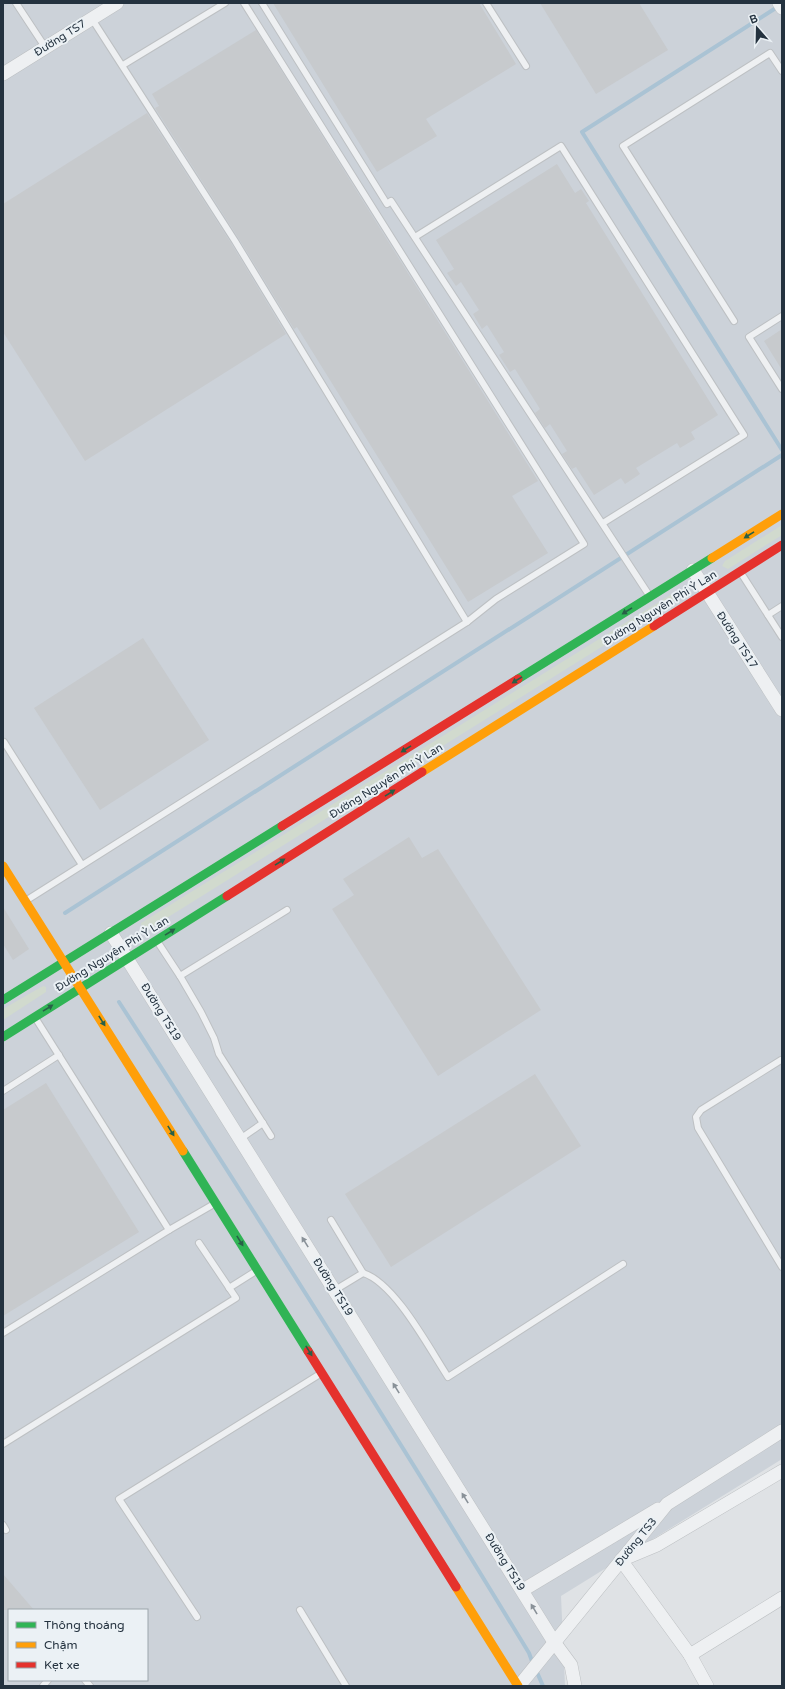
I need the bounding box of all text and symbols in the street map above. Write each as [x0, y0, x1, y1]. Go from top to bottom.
north arrow [737, 8, 777, 48]
text: B [748, 12, 760, 26]
street label: Đường TS7 [32, 17, 88, 59]
one-way arrow [743, 531, 755, 538]
street label: Đường Nguyên Phi Ỷ Lan [601, 567, 719, 648]
one-way arrow [621, 608, 633, 615]
street label: Đường TS17 [714, 609, 760, 671]
one-way arrow [512, 676, 522, 684]
street label: Đường Nguyên Phi Ỷ Lan [327, 740, 445, 821]
one-way arrow [401, 745, 411, 753]
one-way arrow [384, 789, 395, 797]
one-way arrow [275, 858, 285, 866]
street label: Đường Nguyên Phi Ỷ Lan [53, 913, 171, 994]
one-way arrow [164, 928, 176, 935]
street label: Đường TS19 [138, 981, 184, 1043]
one-way arrow [42, 1005, 54, 1012]
one-way arrow [98, 1015, 105, 1027]
one-way arrow [167, 1125, 174, 1137]
one-way arrow [236, 1235, 243, 1247]
one-way arrow [301, 1237, 309, 1247]
street label: Đường TS19 [310, 1256, 356, 1318]
one-way arrow [305, 1345, 312, 1357]
one-way arrow [392, 1383, 400, 1393]
one-way arrow [462, 1492, 469, 1504]
street label: Đường TS3 [613, 1515, 660, 1569]
street label: Đường TS19 [482, 1531, 528, 1593]
one-way arrow [531, 1603, 538, 1615]
legend [8, 1609, 148, 1681]
text: Thông thoáng [44, 1618, 125, 1632]
text: Chậm [44, 1638, 77, 1652]
text: Kẹt xe [44, 1658, 80, 1672]

